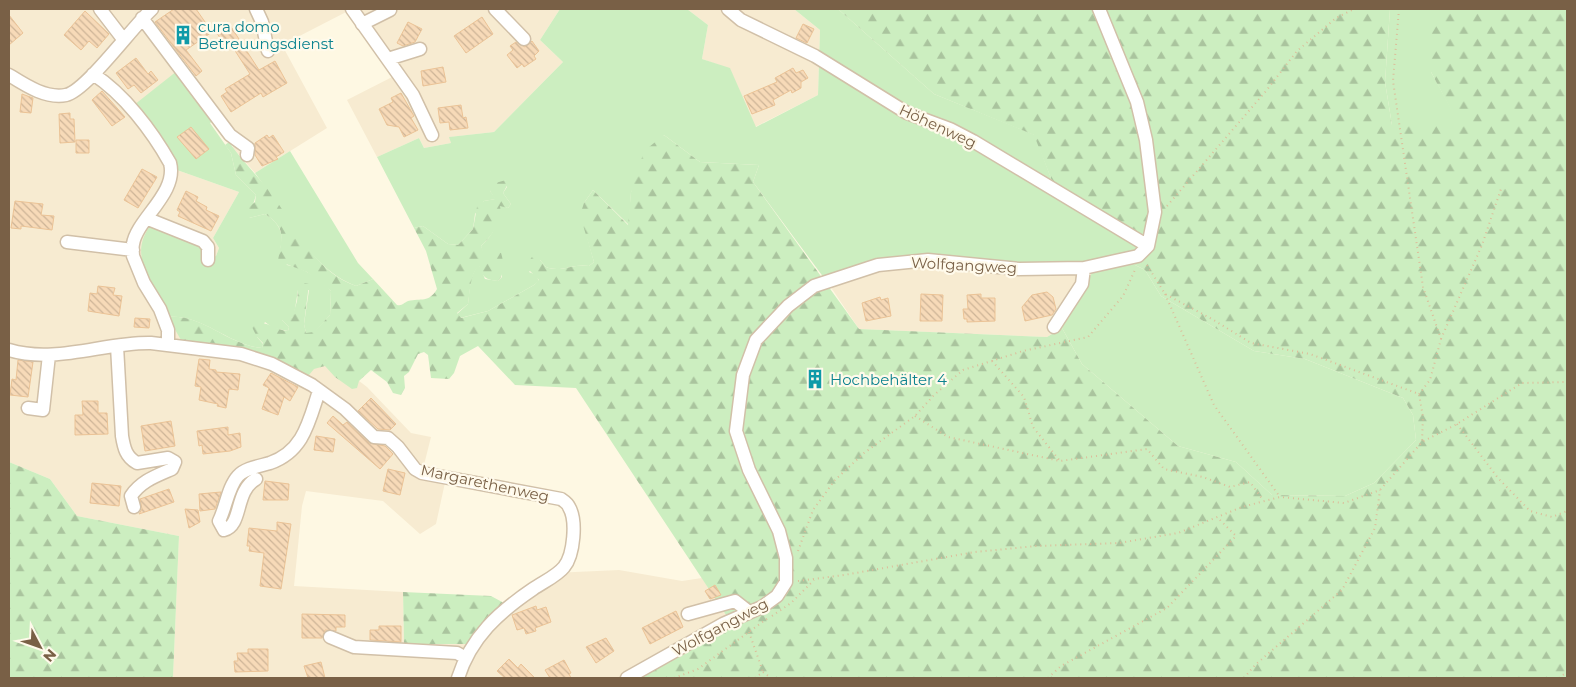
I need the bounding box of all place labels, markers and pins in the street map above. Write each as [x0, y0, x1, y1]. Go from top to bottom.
place label: cura domo Betreuungsdienst [198, 17, 334, 53]
building icon: cura domo Betreuungsdienst [172, 24, 194, 46]
building icon: Hochbehälter 4 [804, 368, 826, 390]
place label: Hochbehälter 4 [830, 370, 947, 389]

